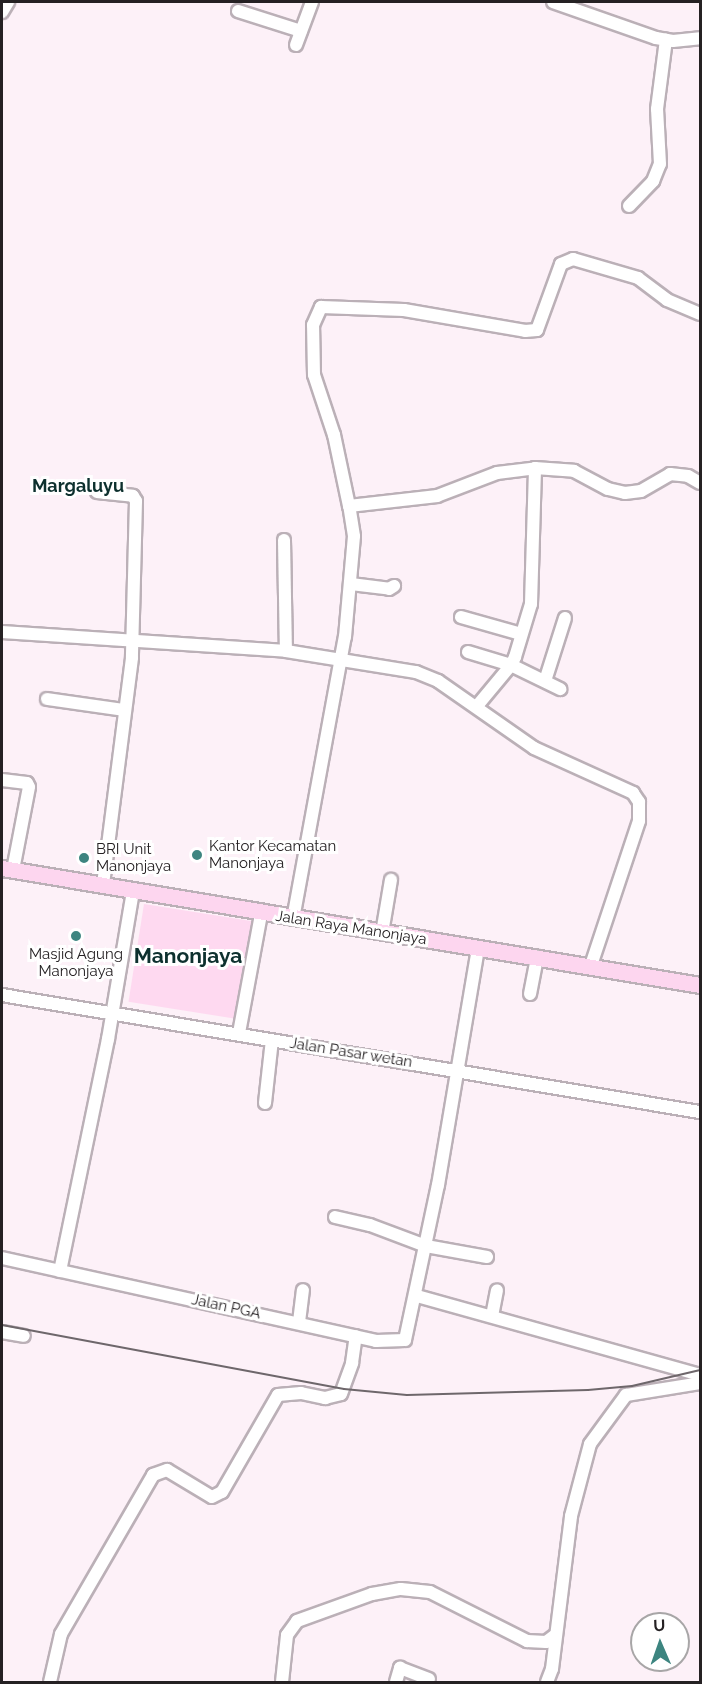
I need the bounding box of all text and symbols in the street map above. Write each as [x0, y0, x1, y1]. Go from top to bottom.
district label: Margaluyu [32, 475, 124, 497]
place label: Kantor Kecamatan Manonjaya [209, 837, 337, 872]
place label: BRI Unit Manonjaya [96, 840, 171, 875]
marker: Kantor Kecamatan Manonjaya [190, 848, 204, 862]
marker: BRI Unit Manonjaya [77, 851, 91, 865]
street label: Jalan Raya Manonjaya [274, 907, 428, 949]
marker: Masjid Agung Manonjaya [69, 929, 83, 943]
district label: Manonjaya [134, 943, 242, 969]
place label: Masjid Agung Manonjaya [29, 945, 123, 980]
street label: Jalan Pasar wetan [288, 1034, 414, 1072]
street label: Jalan PGA [190, 1291, 262, 1323]
north arrow [630, 1612, 690, 1672]
text: U [653, 1616, 666, 1635]

